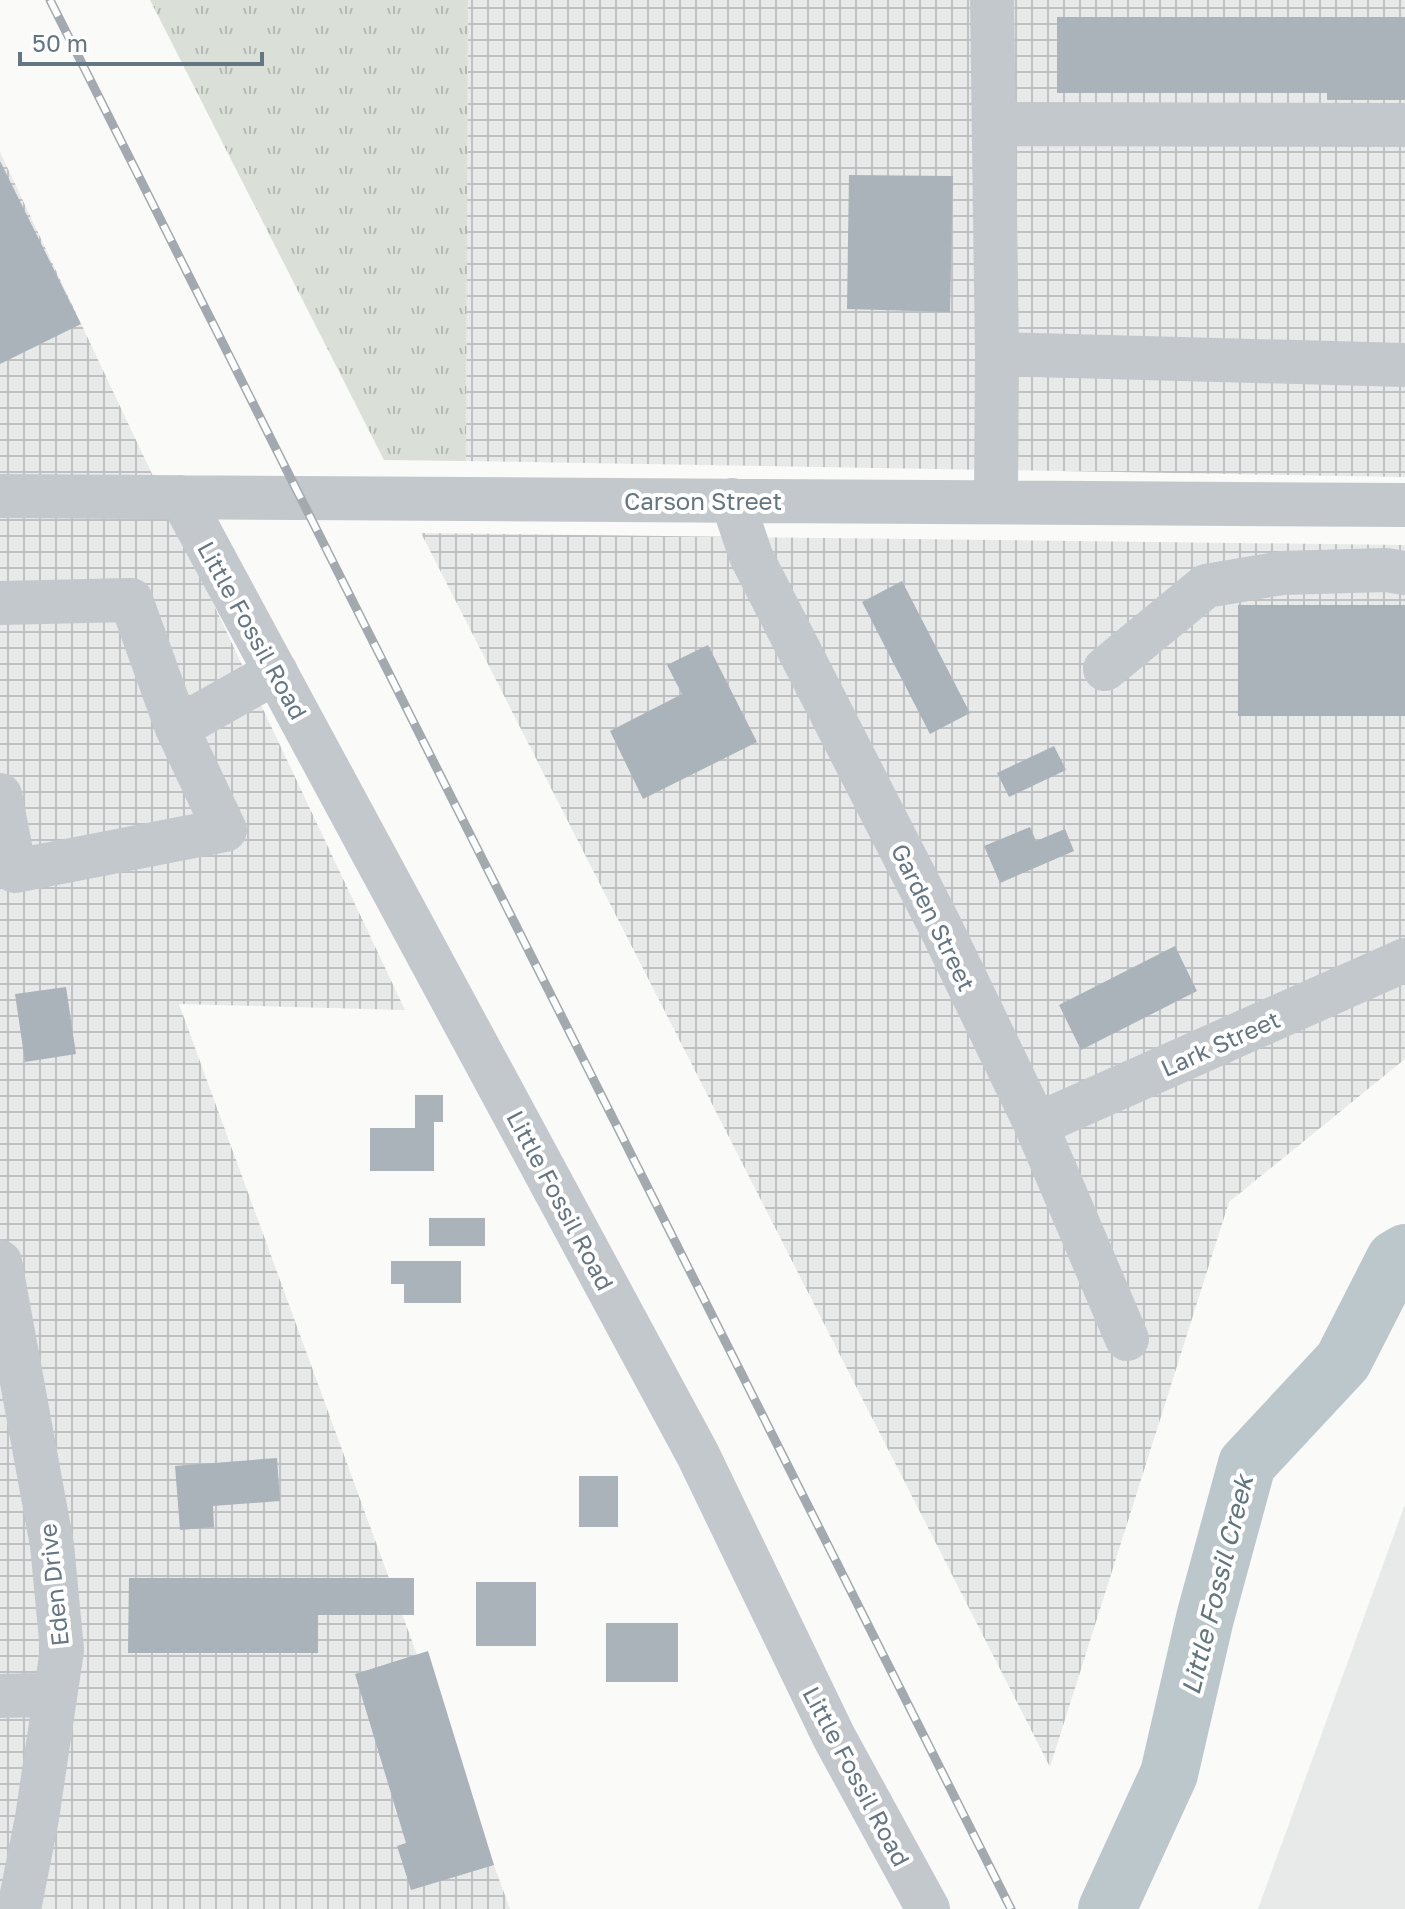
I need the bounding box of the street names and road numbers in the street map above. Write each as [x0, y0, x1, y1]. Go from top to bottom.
street label: Carson Street [624, 486, 782, 515]
street label: Little Fossil Road [192, 536, 314, 724]
street label: Garden Street [886, 839, 982, 995]
street label: Lark Street [1156, 1004, 1284, 1082]
street label: Little Fossil Road [501, 1105, 621, 1295]
street label: Eden Drive [32, 1522, 74, 1648]
street label: Little Fossil Road [797, 1681, 917, 1871]

